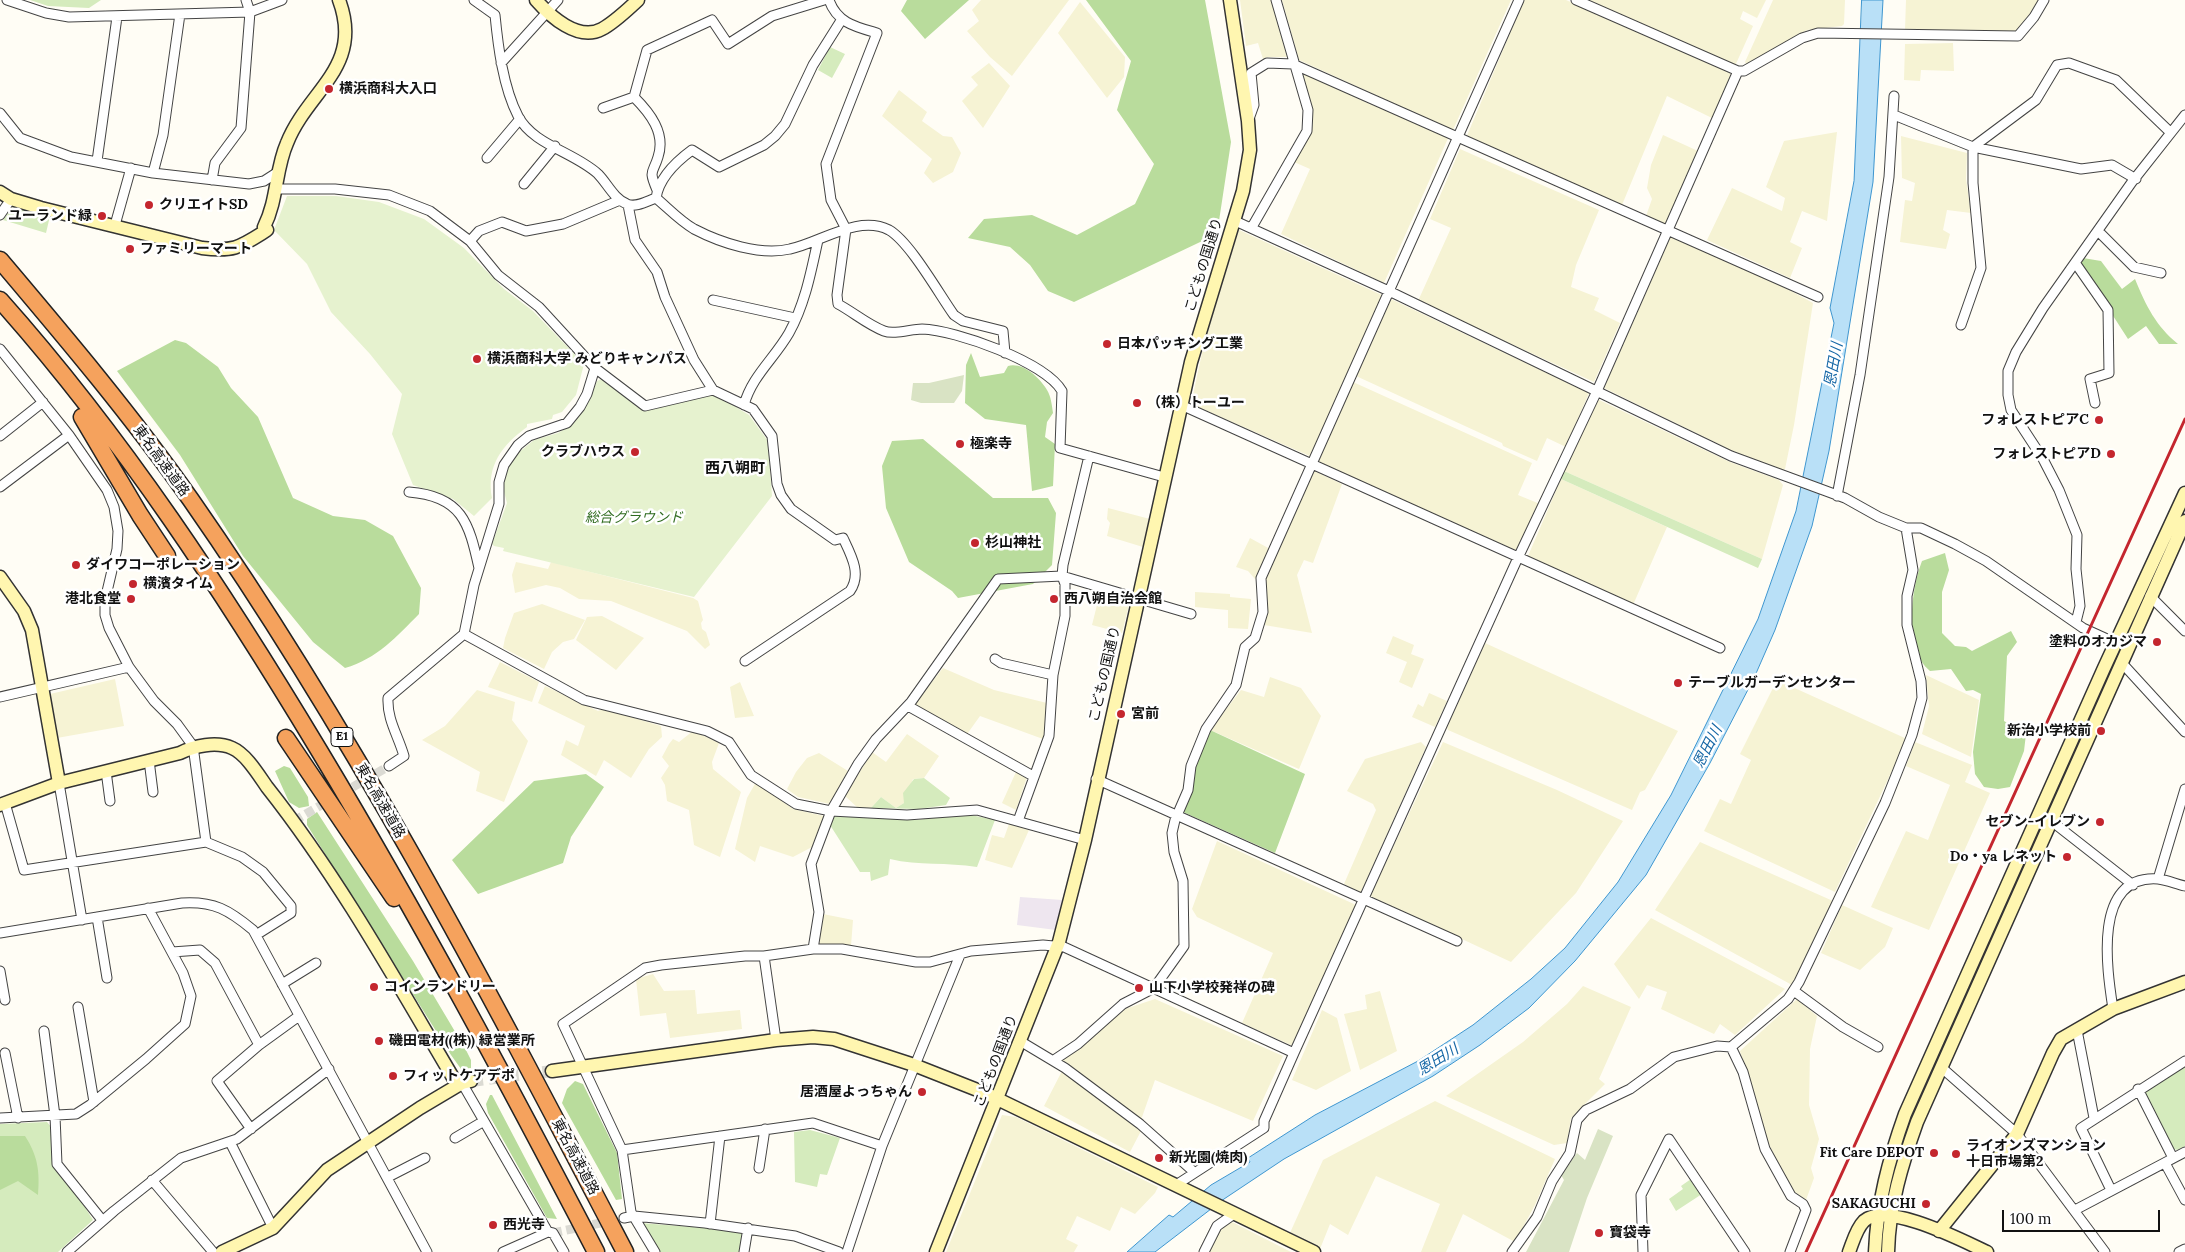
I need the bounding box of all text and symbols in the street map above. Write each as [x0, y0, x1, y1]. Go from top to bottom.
place label: 横浜商科大入口 [339, 81, 437, 97]
marker: 横浜商科大入口 [323, 83, 335, 95]
place label: クリエイトSD [159, 197, 248, 213]
marker: クリエイトSD [143, 199, 155, 211]
place label: ユーランド緑 [8, 208, 92, 224]
marker: ユーランド緑 [96, 210, 108, 222]
street label: こどもの国通り [1182, 216, 1226, 314]
place label: ファミリーマート [140, 241, 252, 257]
marker: ファミリーマート [124, 243, 136, 255]
place label: 日本パッキング工業 [1117, 336, 1243, 352]
marker: 日本パッキング工業 [1101, 338, 1113, 350]
water label: 恩田川 [1821, 341, 1847, 389]
place label: 横浜商科大学 みどりキャンパス [487, 351, 687, 367]
marker: 横浜商科大学 みどりキャンパス [471, 353, 483, 365]
place label: （株）トーユー [1147, 395, 1245, 411]
marker: （株）トーユー [1131, 397, 1143, 409]
place label: フォレストピアC [1981, 412, 2089, 428]
marker: フォレストピアC [2093, 414, 2105, 426]
street label: 東名高速道路 [130, 422, 192, 500]
place label: 極楽寺 [970, 436, 1012, 452]
marker: 極楽寺 [954, 438, 966, 450]
place label: クラブハウス [541, 444, 625, 460]
marker: クラブハウス [629, 446, 641, 458]
place label: フォレストピアD [1992, 446, 2101, 462]
marker: フォレストピアD [2105, 448, 2117, 460]
district label: 西八朔町 [705, 460, 765, 478]
park label: 総合グラウンド [585, 510, 683, 526]
place label: 杉山神社 [985, 535, 1041, 551]
marker: 杉山神社 [969, 537, 981, 549]
place label: ダイワコーポレーション [86, 557, 240, 573]
marker: ダイワコーポレーション [70, 559, 82, 571]
place label: 横濱タイム [143, 576, 213, 592]
marker: 横濱タイム [127, 578, 139, 590]
place label: 港北食堂 [65, 591, 121, 607]
place label: 西八朔自治会館 [1064, 591, 1162, 607]
marker: 港北食堂 [125, 593, 137, 605]
marker: 西八朔自治会館 [1048, 593, 1060, 605]
street label: こどもの国通り [1086, 624, 1124, 724]
place label: 塗料のオカジマ [2049, 634, 2147, 650]
marker: 塗料のオカジマ [2151, 636, 2163, 648]
place label: テーブルガーデンセンター [1688, 675, 1856, 691]
marker: テーブルガーデンセンター [1672, 677, 1684, 689]
place label: 宮前 [1131, 706, 1159, 722]
marker: 宮前 [1115, 708, 1127, 720]
water label: 恩田川 [1690, 723, 1726, 771]
place label: 新治小学校前 [2007, 723, 2091, 739]
marker: 新治小学校前 [2095, 725, 2107, 737]
road number: E1 [331, 728, 353, 746]
street label: 東名高速道路 [352, 760, 408, 842]
place label: セブン-イレブン [1985, 814, 2090, 830]
marker: セブン-イレブン [2094, 816, 2106, 828]
place label: Do・ya レネット [1950, 849, 2057, 865]
marker: Do・ya レネット [2061, 851, 2073, 863]
place label: コインランドリー [384, 979, 496, 995]
place label: 山下小学校発祥の碑 [1149, 980, 1275, 996]
marker: コインランドリー [368, 981, 380, 993]
marker: 山下小学校発祥の碑 [1133, 982, 1145, 994]
street label: こどもの国通り [971, 1012, 1021, 1110]
place label: 磯田電材((株)) 緑営業所 [389, 1033, 535, 1049]
marker: 磯田電材((株)) 緑営業所 [373, 1035, 385, 1047]
water label: 恩田川 [1414, 1040, 1462, 1080]
place label: フィットケアデポ [403, 1068, 515, 1084]
marker: フィットケアデポ [387, 1070, 399, 1082]
place label: 居酒屋よっちゃん [800, 1084, 912, 1100]
marker: 居酒屋よっちゃん [916, 1086, 928, 1098]
street label: 東名高速道路 [548, 1116, 602, 1198]
place label: ライオンズマンション 十日市場第2 [1966, 1138, 2106, 1170]
place label: Fit Care DEPOT [1819, 1145, 1924, 1161]
marker: Fit Care DEPOT [1928, 1147, 1940, 1159]
marker: ライオンズマンション 十日市場第2 [1950, 1148, 1962, 1160]
place label: 新光園(焼肉) [1169, 1150, 1247, 1166]
marker: 新光園(焼肉) [1153, 1152, 1165, 1164]
place label: SAKAGUCHI [1832, 1196, 1916, 1212]
marker: SAKAGUCHI [1920, 1198, 1932, 1210]
scale bar [2005, 1200, 2162, 1232]
text: 100 m [2010, 1209, 2051, 1228]
place label: 西光寺 [503, 1217, 545, 1233]
marker: 西光寺 [487, 1219, 499, 1231]
place label: 寶袋寺 [1609, 1225, 1651, 1241]
marker: 寶袋寺 [1593, 1227, 1605, 1239]

